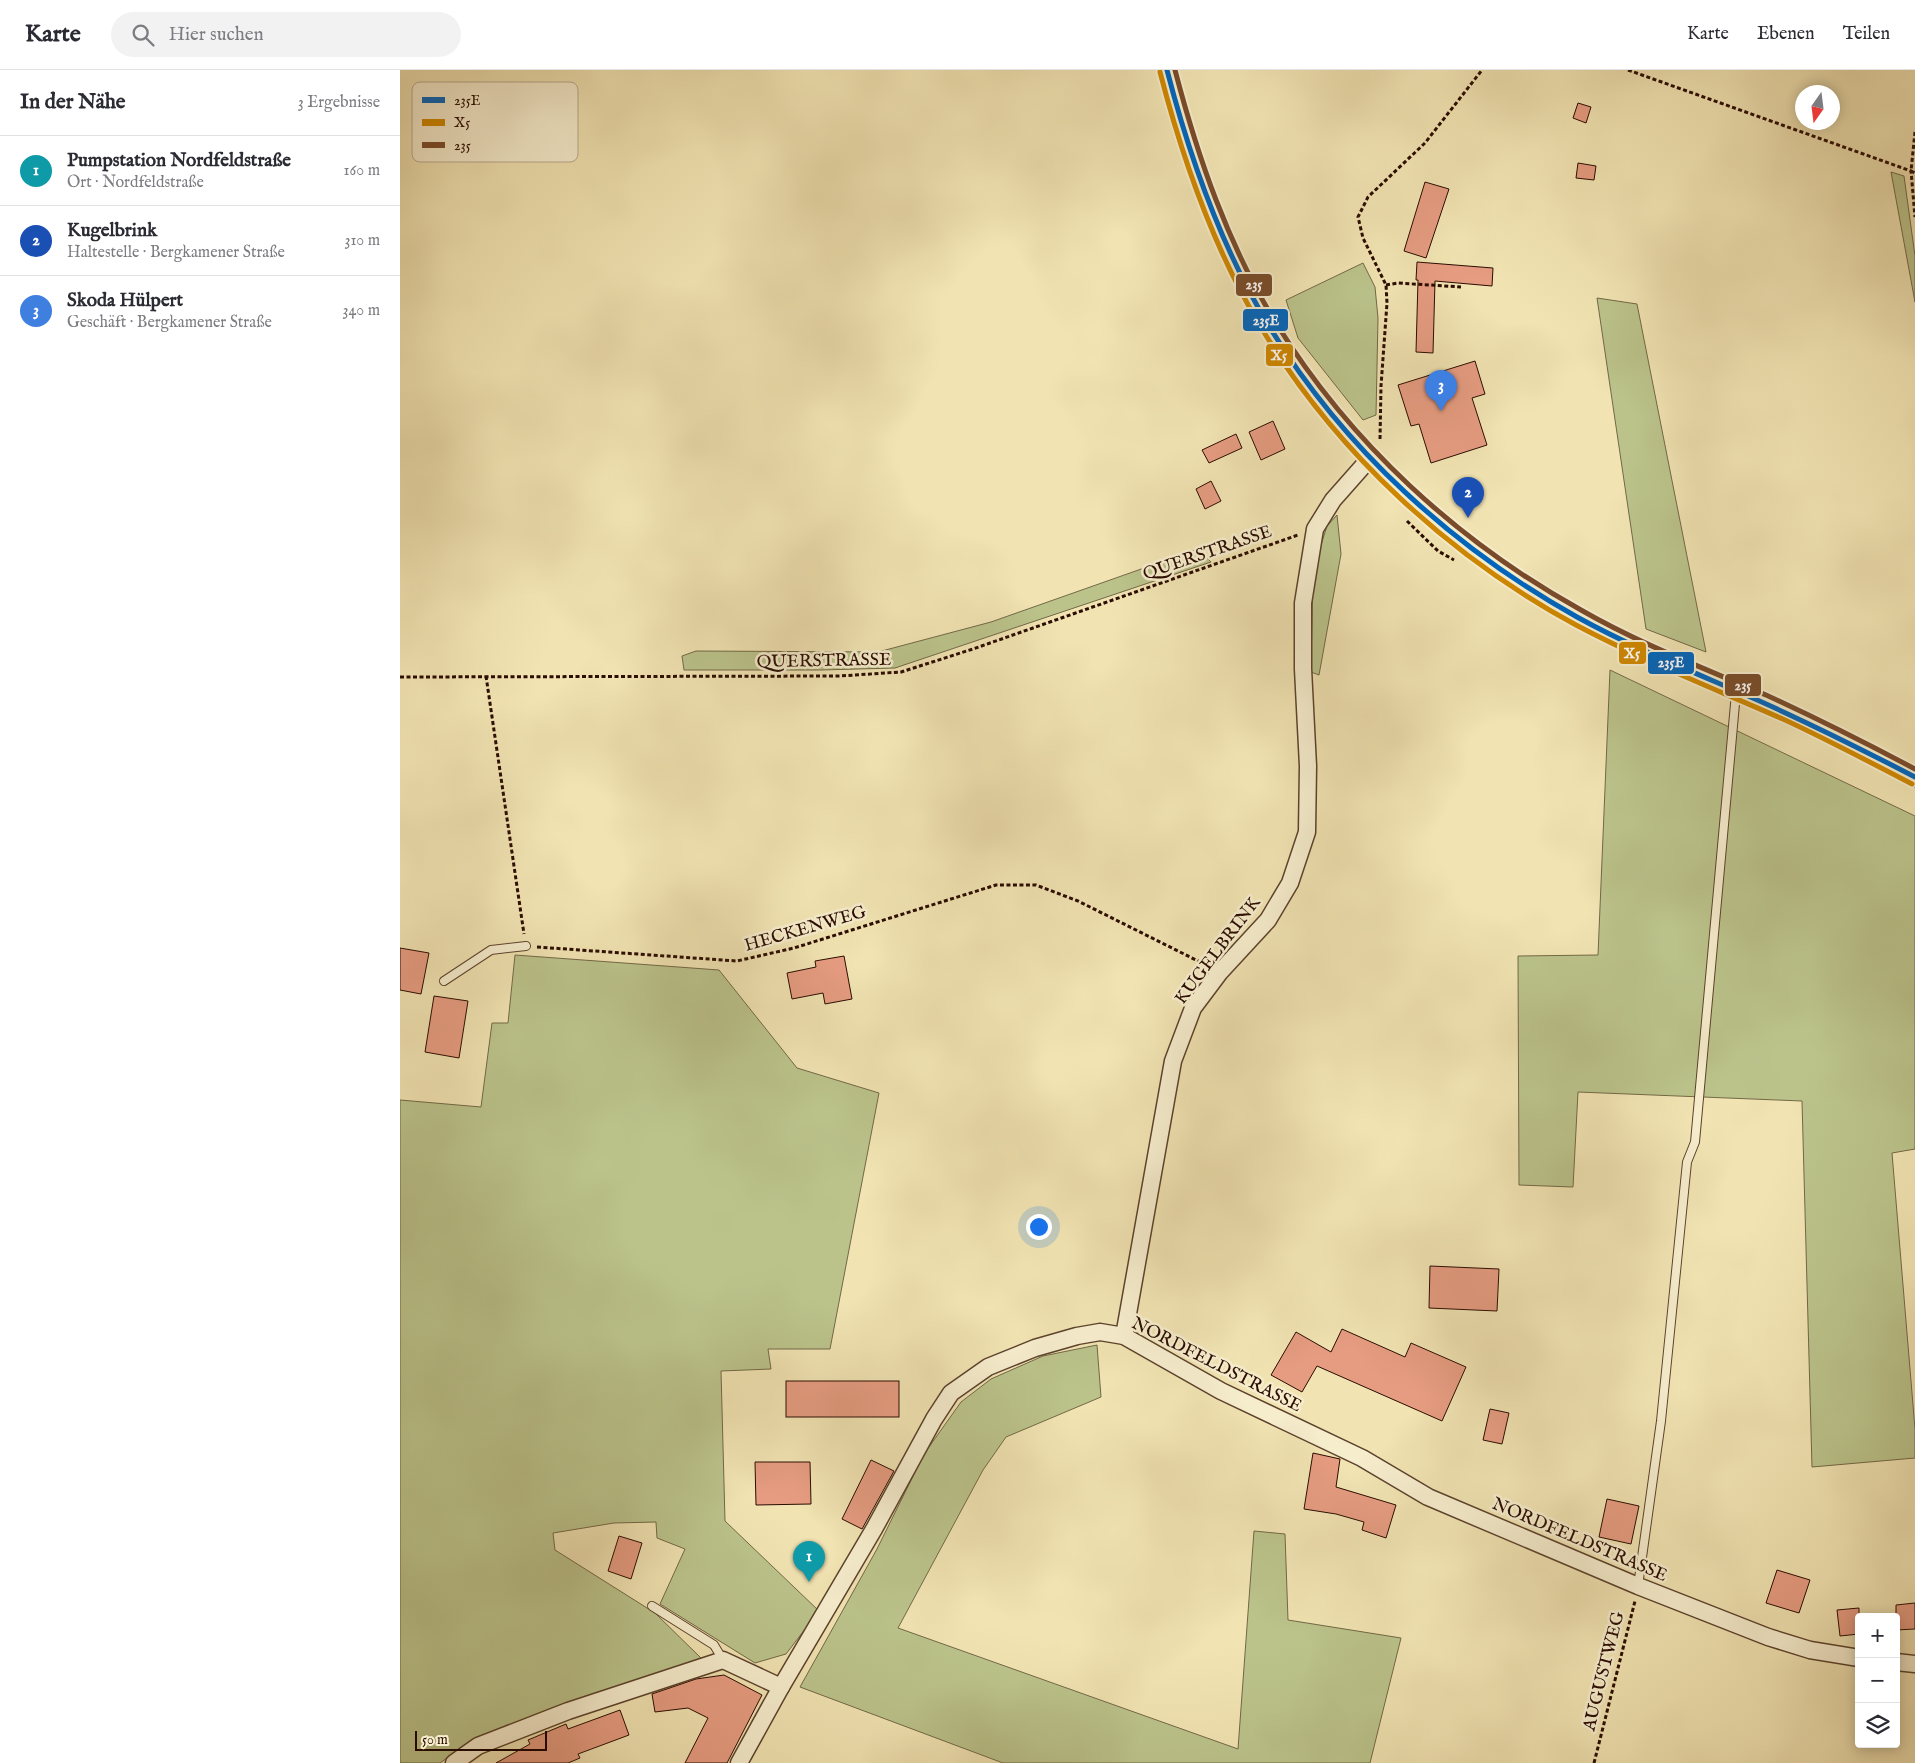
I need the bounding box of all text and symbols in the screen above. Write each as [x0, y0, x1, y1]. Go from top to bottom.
search box [111, 12, 461, 57]
text: Karte [25, 19, 81, 50]
icon: search [129, 21, 157, 49]
text: Hier suchen [169, 23, 264, 47]
text: Karte [1687, 23, 1729, 46]
text: Ebenen [1757, 23, 1815, 46]
text: Teilen [1843, 23, 1890, 46]
legend [412, 82, 578, 162]
north arrow [1795, 85, 1840, 130]
text: In der Nähe [20, 89, 126, 116]
text: 235E [454, 92, 481, 110]
text: 3 Ergebnisse [298, 93, 380, 113]
text: X5 [454, 114, 470, 132]
text: 235 [454, 137, 471, 155]
text: Pumpstation Nordfeldstraße [67, 149, 291, 173]
text: 1 [33, 161, 39, 181]
text: 160 m [344, 161, 380, 181]
text: Ort · Nordfeldstraße [67, 173, 204, 193]
text: Kugelbrink [67, 219, 157, 243]
text: 2 [32, 231, 40, 251]
text: 310 m [344, 231, 380, 251]
text: Haltestelle · Bergkamener Straße [67, 243, 285, 263]
line badge: 235 [1235, 273, 1273, 297]
text: 235 [1246, 276, 1262, 294]
text: Skoda Hülpert [67, 289, 183, 313]
text: 3 [33, 301, 39, 321]
text: 340 m [342, 301, 380, 321]
line badge: 235E [1242, 308, 1289, 332]
text: 235E [1253, 312, 1280, 330]
text: Geschäft · Bergkamener Straße [67, 313, 272, 333]
line badge: X5 [1265, 343, 1294, 367]
text: X5 [1270, 347, 1287, 365]
pin: 3 [1425, 370, 1457, 411]
pin: 2 [1452, 477, 1484, 518]
street label: QUERSTRASSE [1140, 521, 1275, 586]
line badge: X5 [1618, 641, 1647, 665]
text: X5 [1623, 645, 1640, 663]
street label: QUERSTRASSE [756, 649, 892, 674]
line badge: 235E [1647, 651, 1695, 675]
text: 235E [1658, 654, 1685, 672]
line badge: 235 [1724, 673, 1762, 697]
text: 235 [1735, 677, 1751, 695]
street label: KUGELBRINK [1170, 892, 1267, 1009]
street label: HECKENWEG [742, 901, 870, 958]
your location [1026, 1214, 1052, 1240]
street label: NORDFELDSTRASSE [1127, 1312, 1305, 1418]
street label: NORDFELDSTRASSE [1488, 1493, 1670, 1588]
pin: 1 [793, 1541, 825, 1582]
street label: AUGUSTWEG [1578, 1609, 1631, 1734]
map controls [1855, 1613, 1900, 1748]
button: + [1855, 1613, 1900, 1658]
button: − [1855, 1658, 1900, 1703]
button: layers [1855, 1703, 1900, 1748]
scale bar [415, 1728, 548, 1751]
text: 50 m [422, 1731, 448, 1749]

